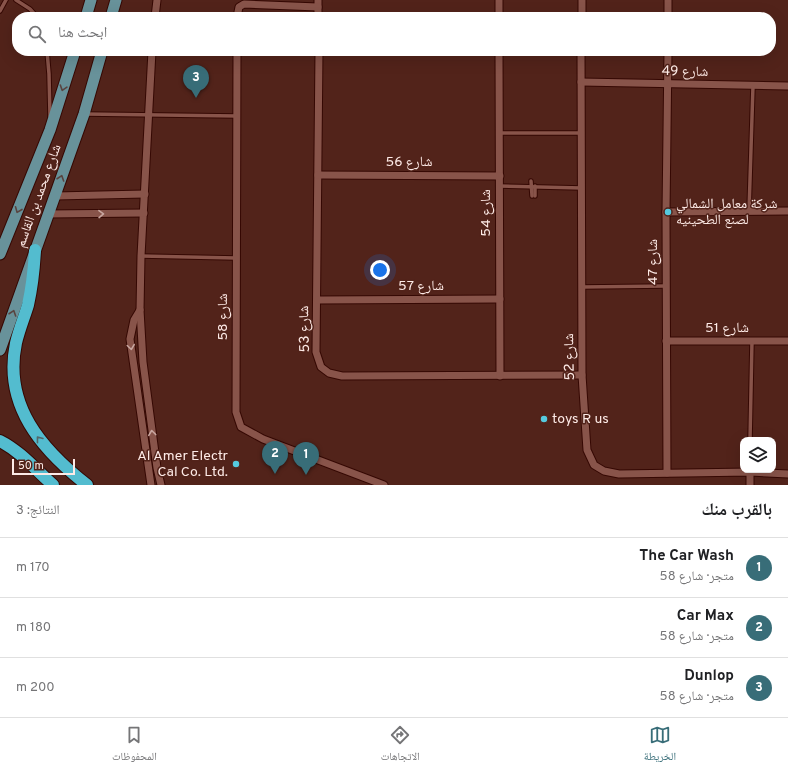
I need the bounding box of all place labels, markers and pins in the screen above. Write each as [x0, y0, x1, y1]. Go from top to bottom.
pin: 3 [183, 65, 209, 98]
place label: شركة معامل الشمالي لصنع الطحينيه [676, 196, 777, 229]
marker: شركة معامل الشمالي لصنع الطحينيه [663, 207, 673, 217]
place label: toys R us [552, 411, 609, 428]
marker: toys R us [539, 414, 549, 424]
pin: 2 [262, 441, 288, 474]
pin: 1 [293, 442, 319, 475]
place label: Al Amer Electr Cal Co. Ltd. [137, 448, 229, 481]
marker: Al Amer Electr Cal Co. Ltd. [231, 459, 241, 469]

